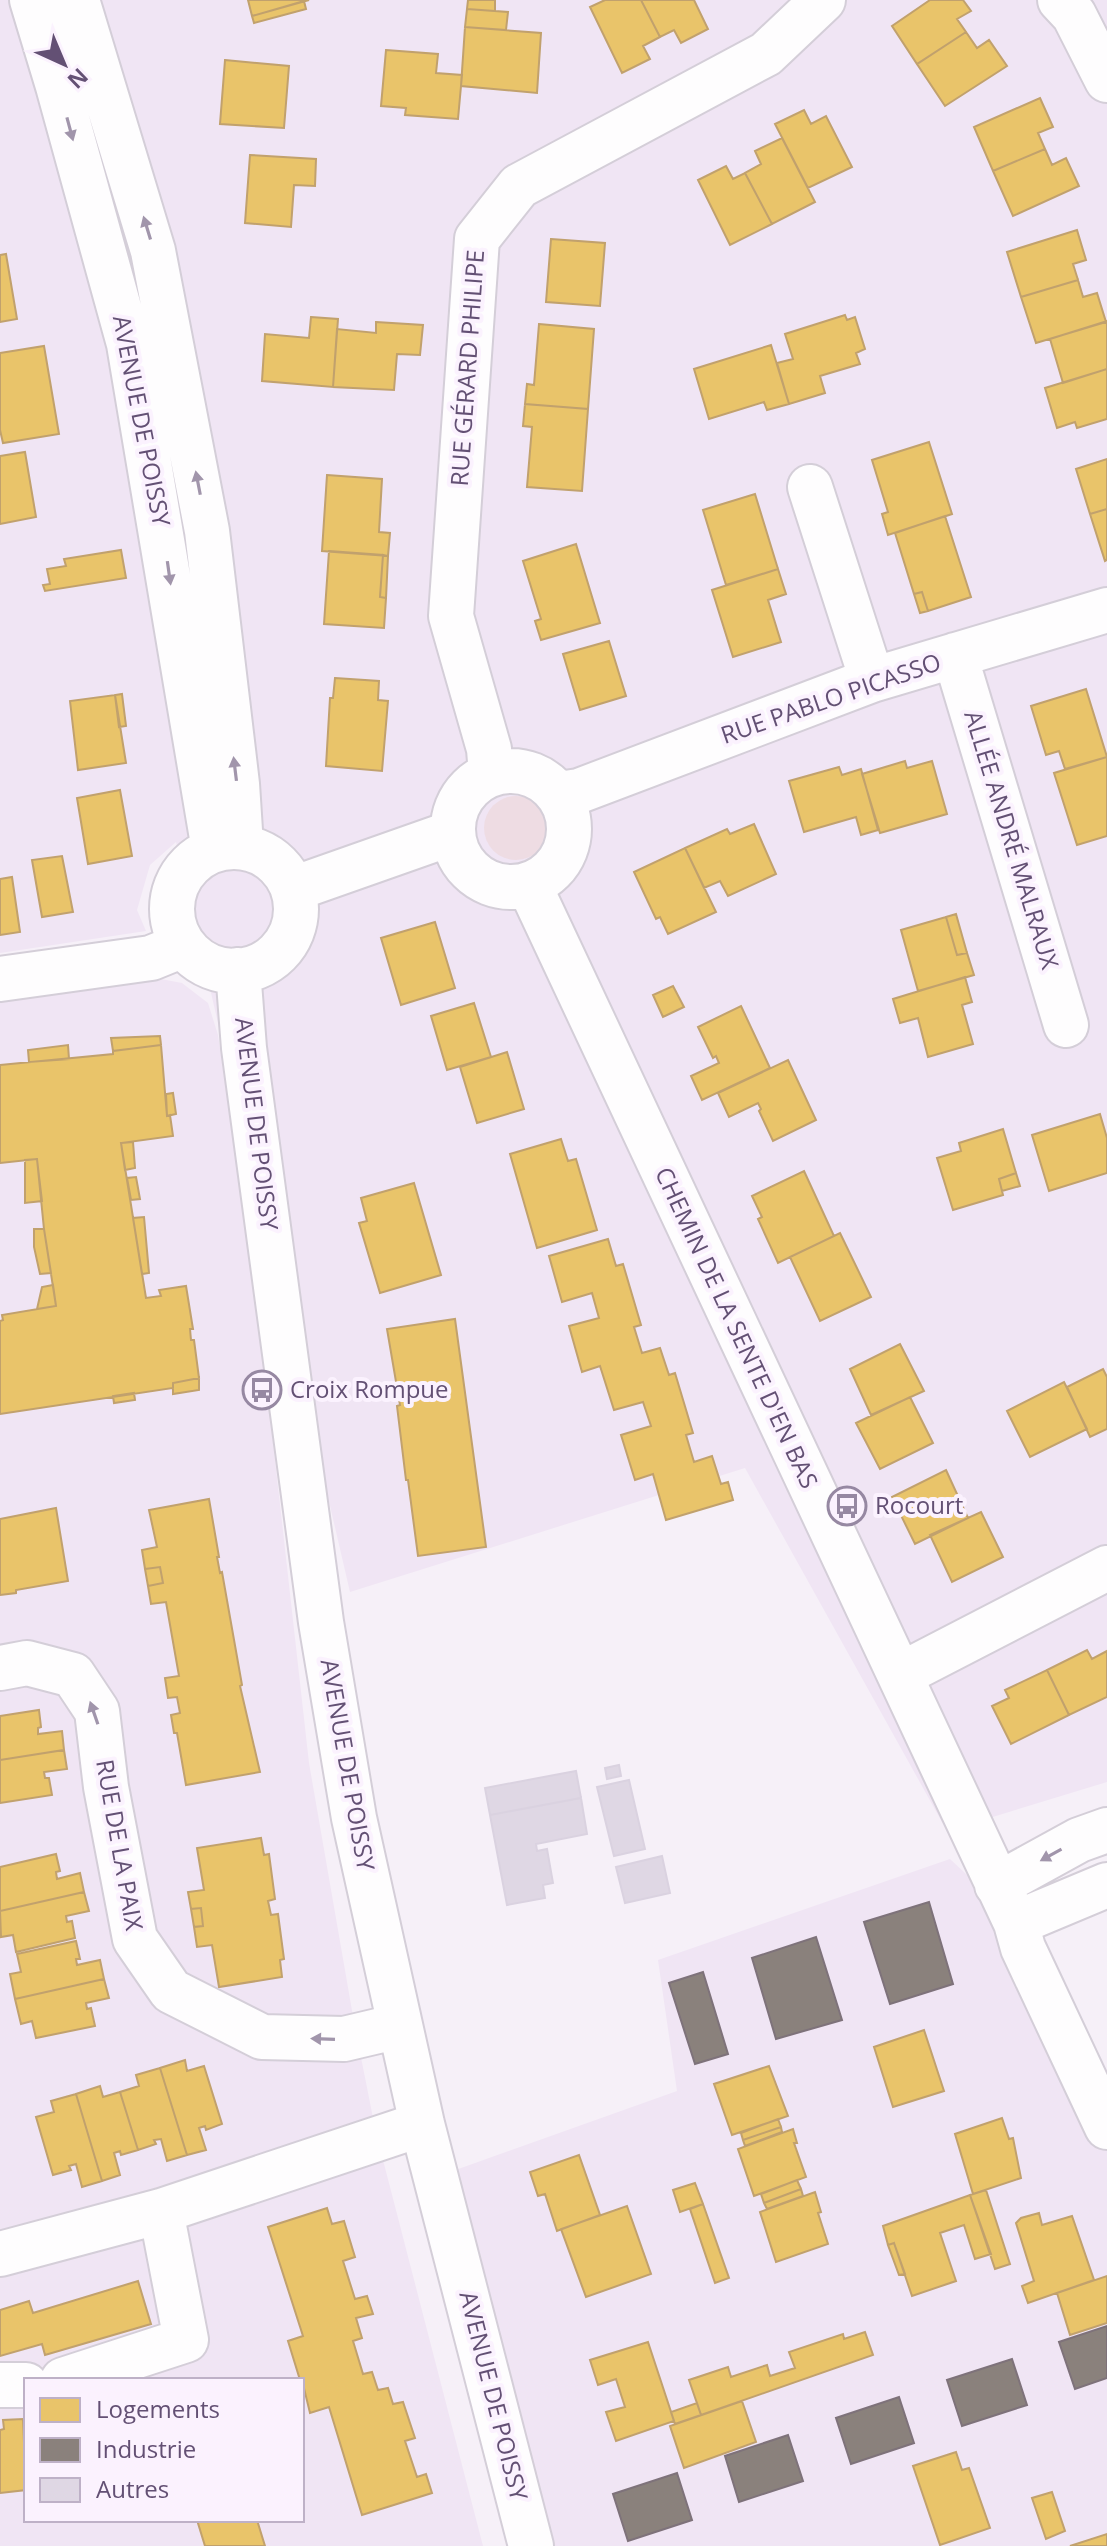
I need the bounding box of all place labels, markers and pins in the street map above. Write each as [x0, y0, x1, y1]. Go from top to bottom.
bus stop icon: Croix Rompue [241, 1369, 283, 1411]
place label: Croix Rompue [290, 1372, 449, 1405]
bus stop icon: Rocourt [826, 1485, 868, 1527]
place label: Rocourt [875, 1488, 963, 1521]

